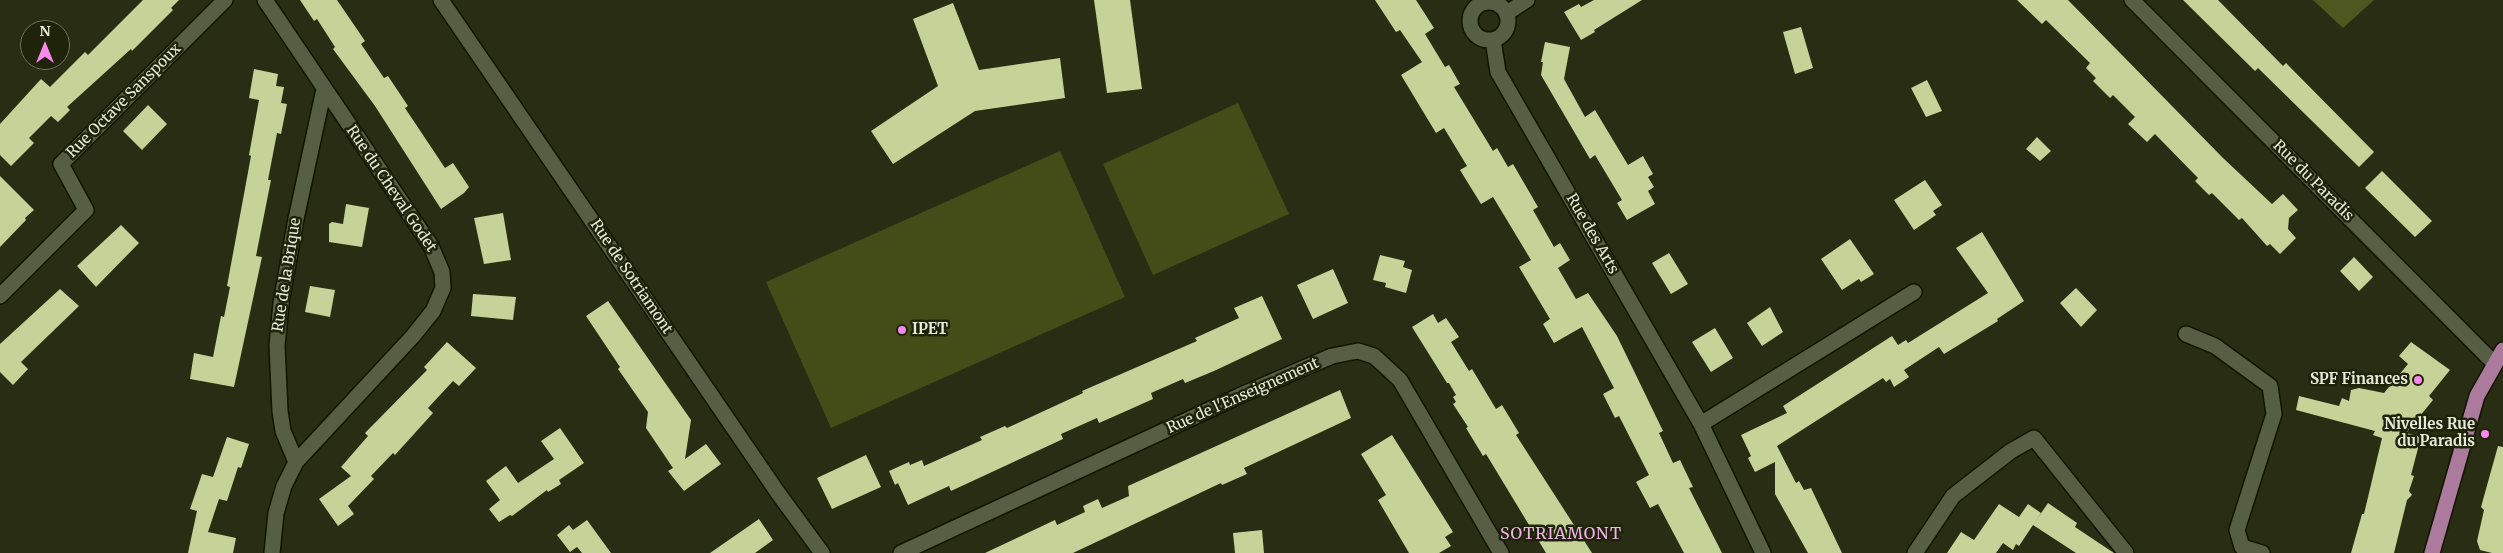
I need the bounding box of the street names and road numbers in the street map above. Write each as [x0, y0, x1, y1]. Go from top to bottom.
street label: Rue Octave Sanspoux [63, 40, 185, 162]
street label: Rue du Cheval Godet [342, 122, 440, 256]
street label: Rue du Paradis [2269, 137, 2357, 225]
street label: Rue des Arts [1562, 191, 1622, 277]
street label: Rue de Sotriamont [586, 216, 676, 338]
street label: Rue de la Brique [269, 217, 305, 333]
street label: Rue de l'Enseignement [1164, 354, 1322, 438]

